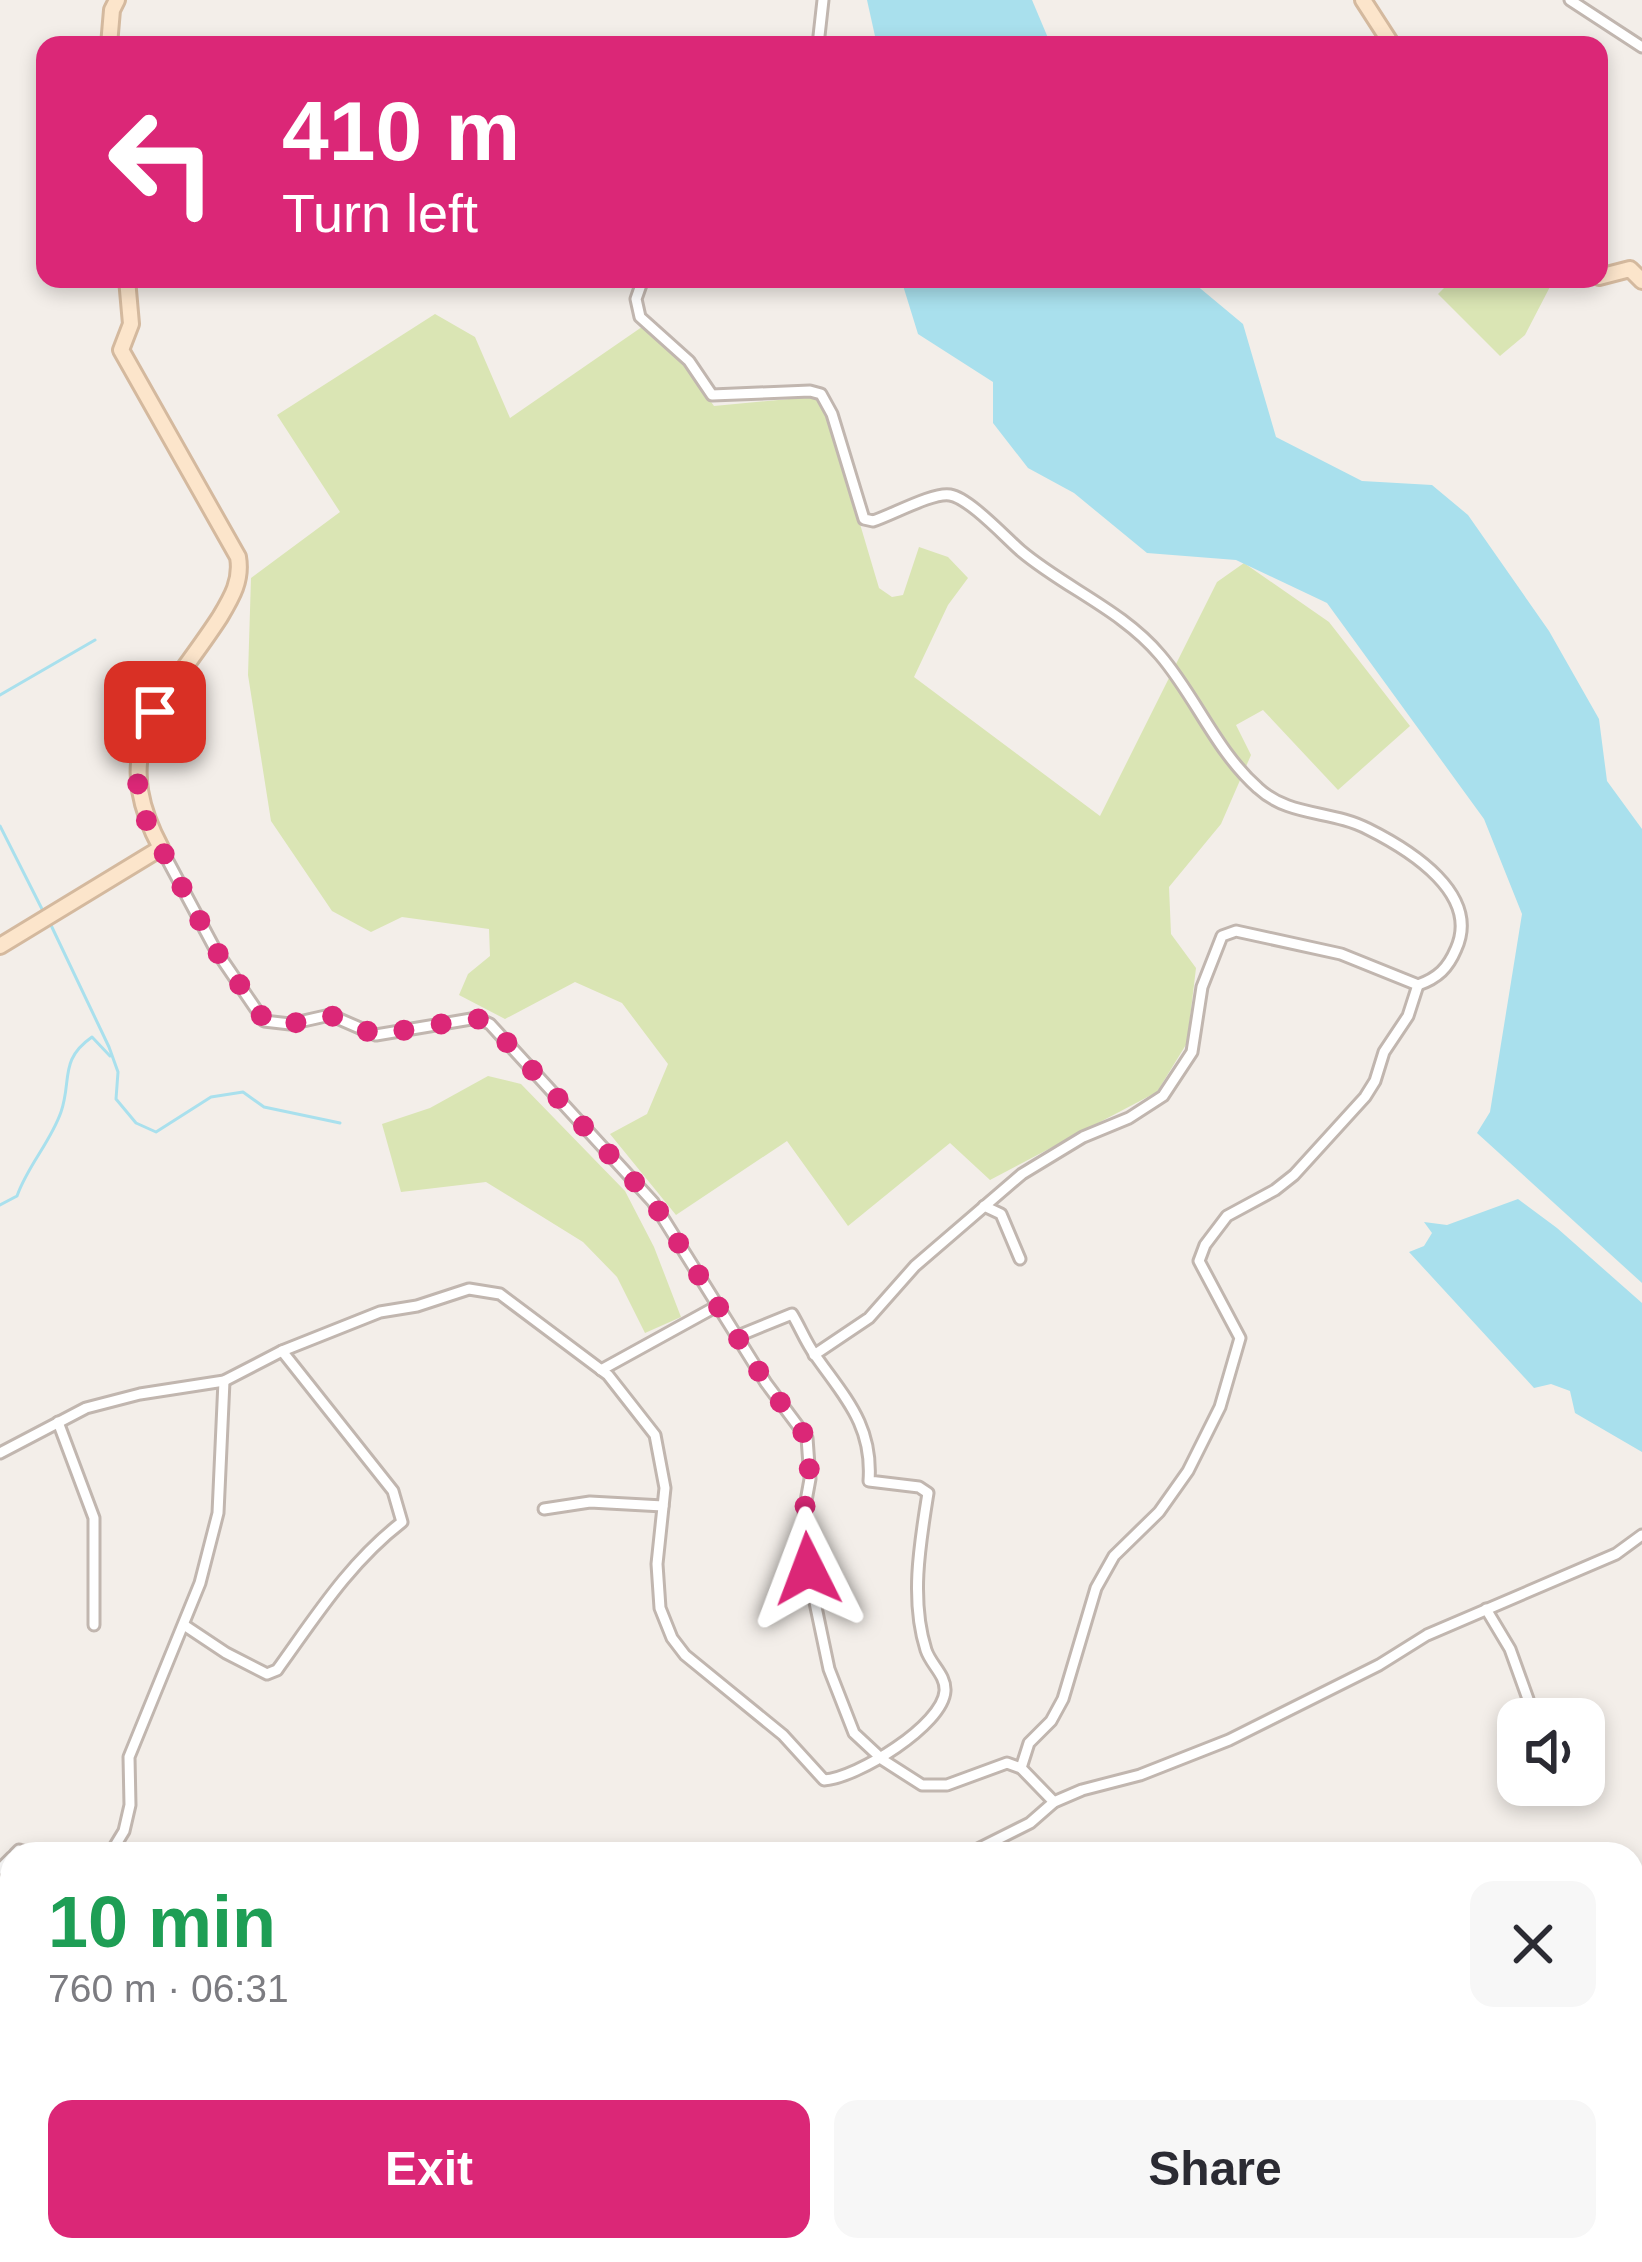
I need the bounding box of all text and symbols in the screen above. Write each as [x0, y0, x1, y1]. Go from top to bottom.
icon: left [84, 84, 240, 240]
text: 410 m [282, 84, 520, 178]
text: Turn left [282, 183, 478, 243]
pin [104, 661, 206, 763]
icon: arrive [122, 679, 188, 745]
position arrow [745, 1506, 871, 1632]
map controls [1497, 1698, 1605, 1806]
button: sound [1497, 1698, 1605, 1806]
button: close [1470, 1881, 1596, 2007]
text: 10 min [48, 1882, 276, 1962]
text: 760 m · 06:31 [48, 1967, 289, 2010]
button: Exit [48, 2100, 810, 2238]
button: Share [834, 2100, 1596, 2238]

